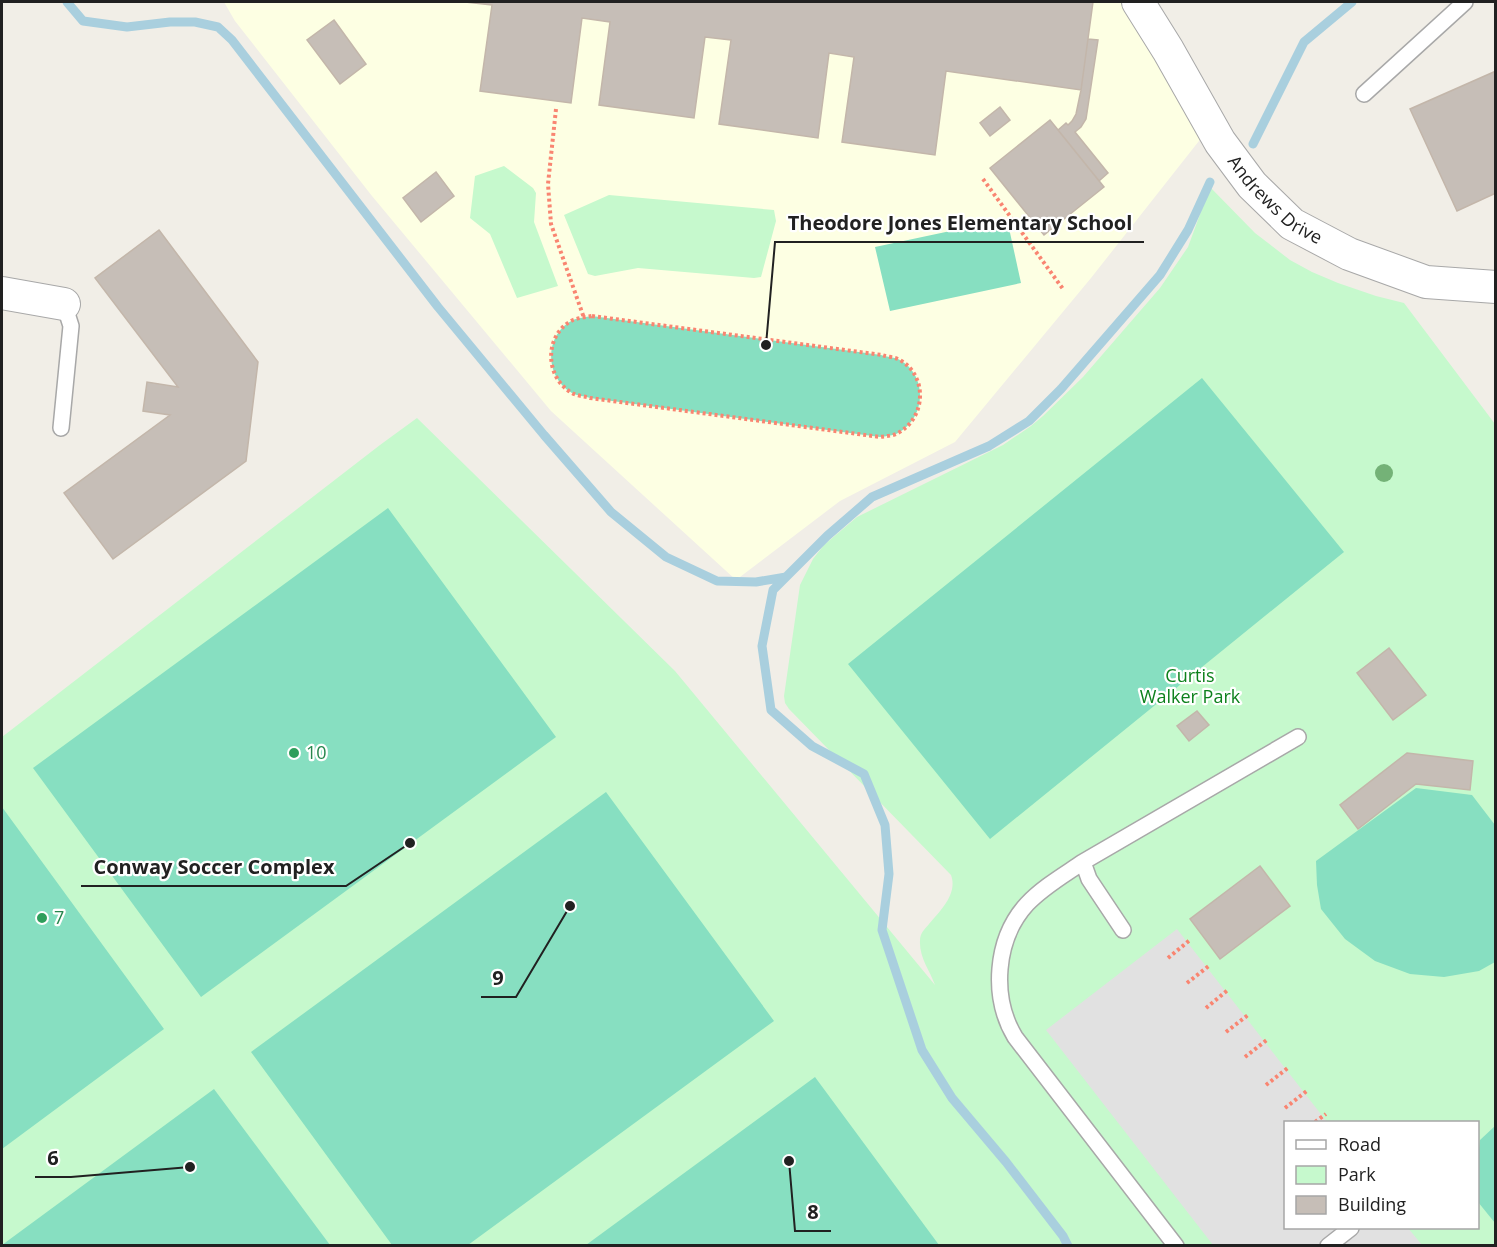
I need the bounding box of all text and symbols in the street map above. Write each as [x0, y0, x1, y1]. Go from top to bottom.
street label: Andrews Drive [1223, 150, 1327, 249]
callout: Theodore Jones Elementary School [775, 204, 1144, 242]
text: Theodore Jones Elementary School [788, 209, 1132, 236]
park label: Curtis Walker Park [1140, 663, 1241, 708]
place label: 10 [306, 740, 327, 764]
marker: 10 [287, 746, 301, 760]
callout: Conway Soccer Complex [81, 848, 346, 886]
text: Conway Soccer Complex [93, 853, 335, 880]
place label: 7 [54, 905, 64, 929]
marker: 7 [35, 911, 49, 925]
callout: 9 [481, 959, 516, 997]
text: 9 [492, 964, 504, 991]
legend [1284, 1121, 1479, 1229]
text: Road [1338, 1132, 1381, 1156]
callout: 6 [35, 1139, 71, 1177]
text: 6 [47, 1144, 59, 1171]
text: Park [1338, 1162, 1376, 1186]
text: Building [1338, 1192, 1406, 1216]
callout: 8 [795, 1193, 831, 1231]
text: 8 [807, 1198, 819, 1225]

